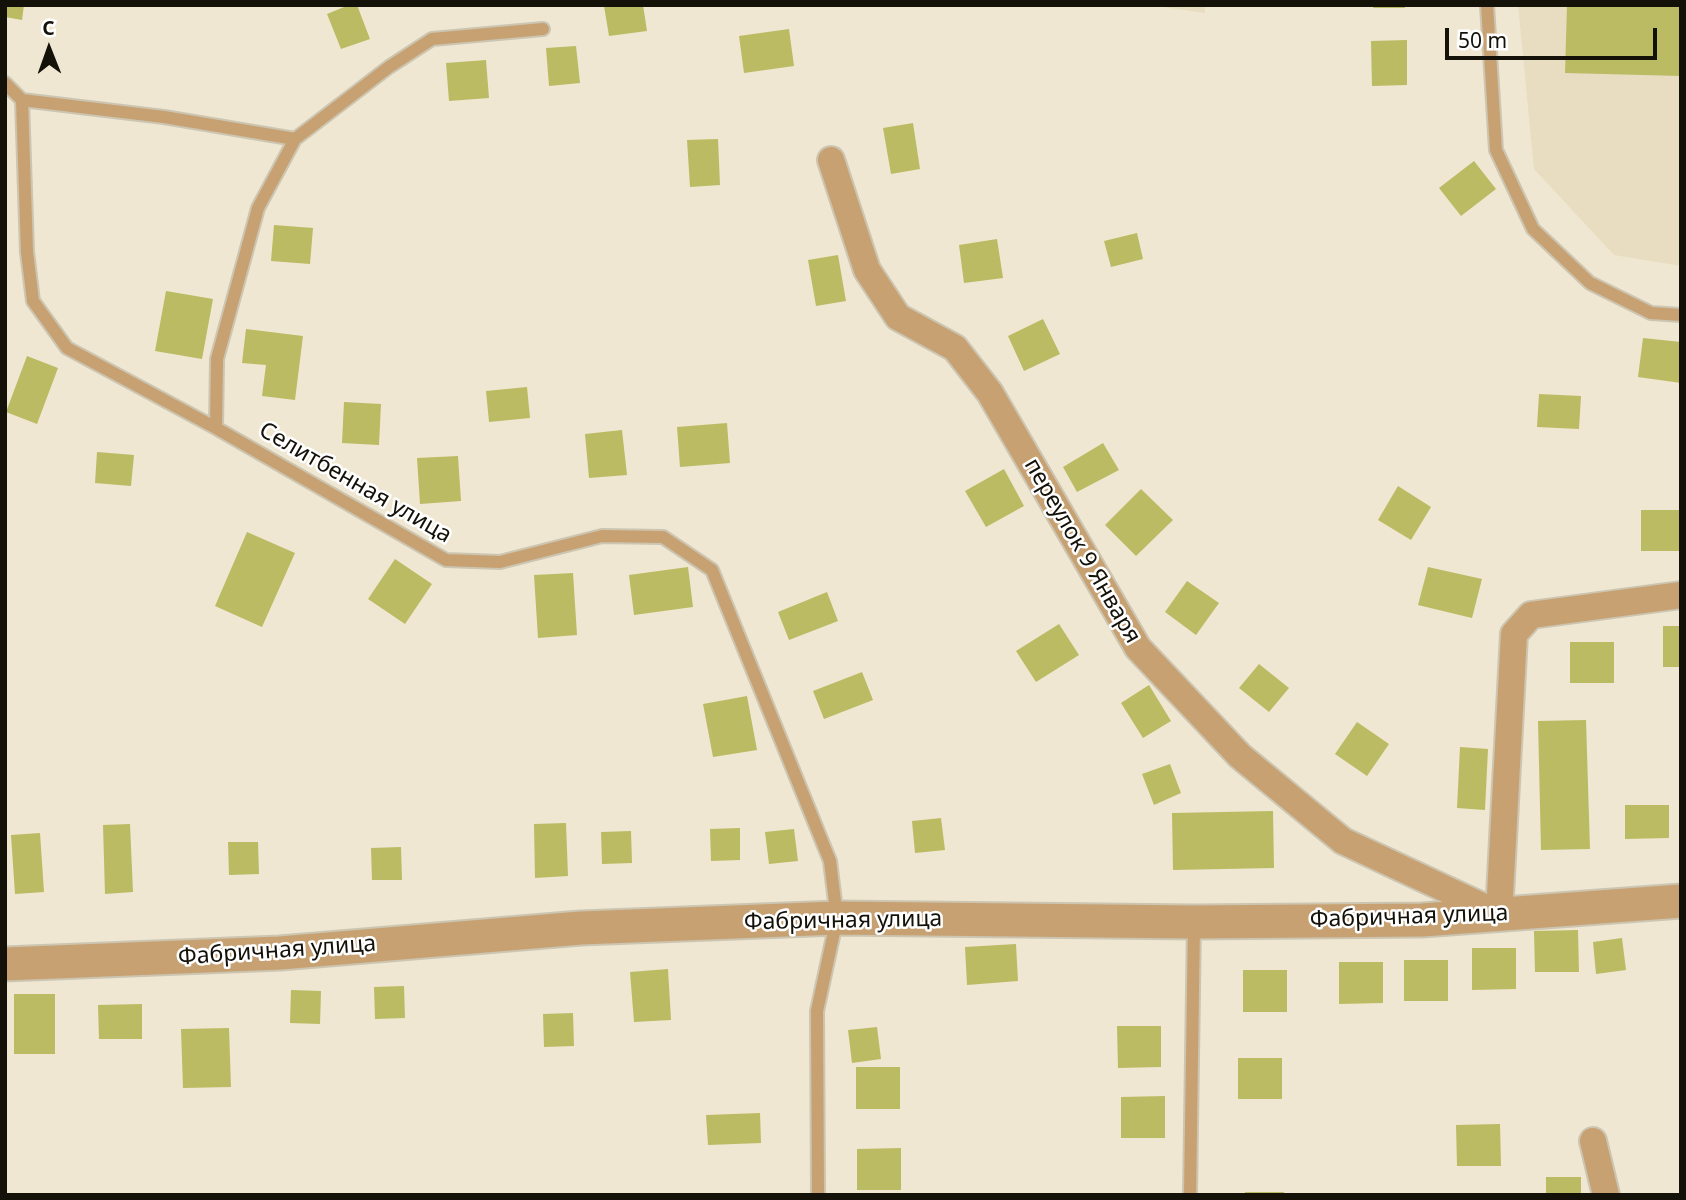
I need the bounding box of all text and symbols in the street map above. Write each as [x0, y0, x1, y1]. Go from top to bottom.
north arrow [14, 14, 84, 84]
scale bar [1448, 14, 1660, 58]
text: С [42, 15, 55, 41]
text: 50 m [1458, 26, 1507, 54]
street label: Селитбенная улица [254, 417, 456, 549]
street label: переулок 9 Января [1018, 454, 1146, 648]
street label: Фабричная улица [1309, 900, 1509, 934]
street label: Фабричная улица [744, 905, 942, 937]
street label: Фабричная улица [177, 930, 377, 972]

